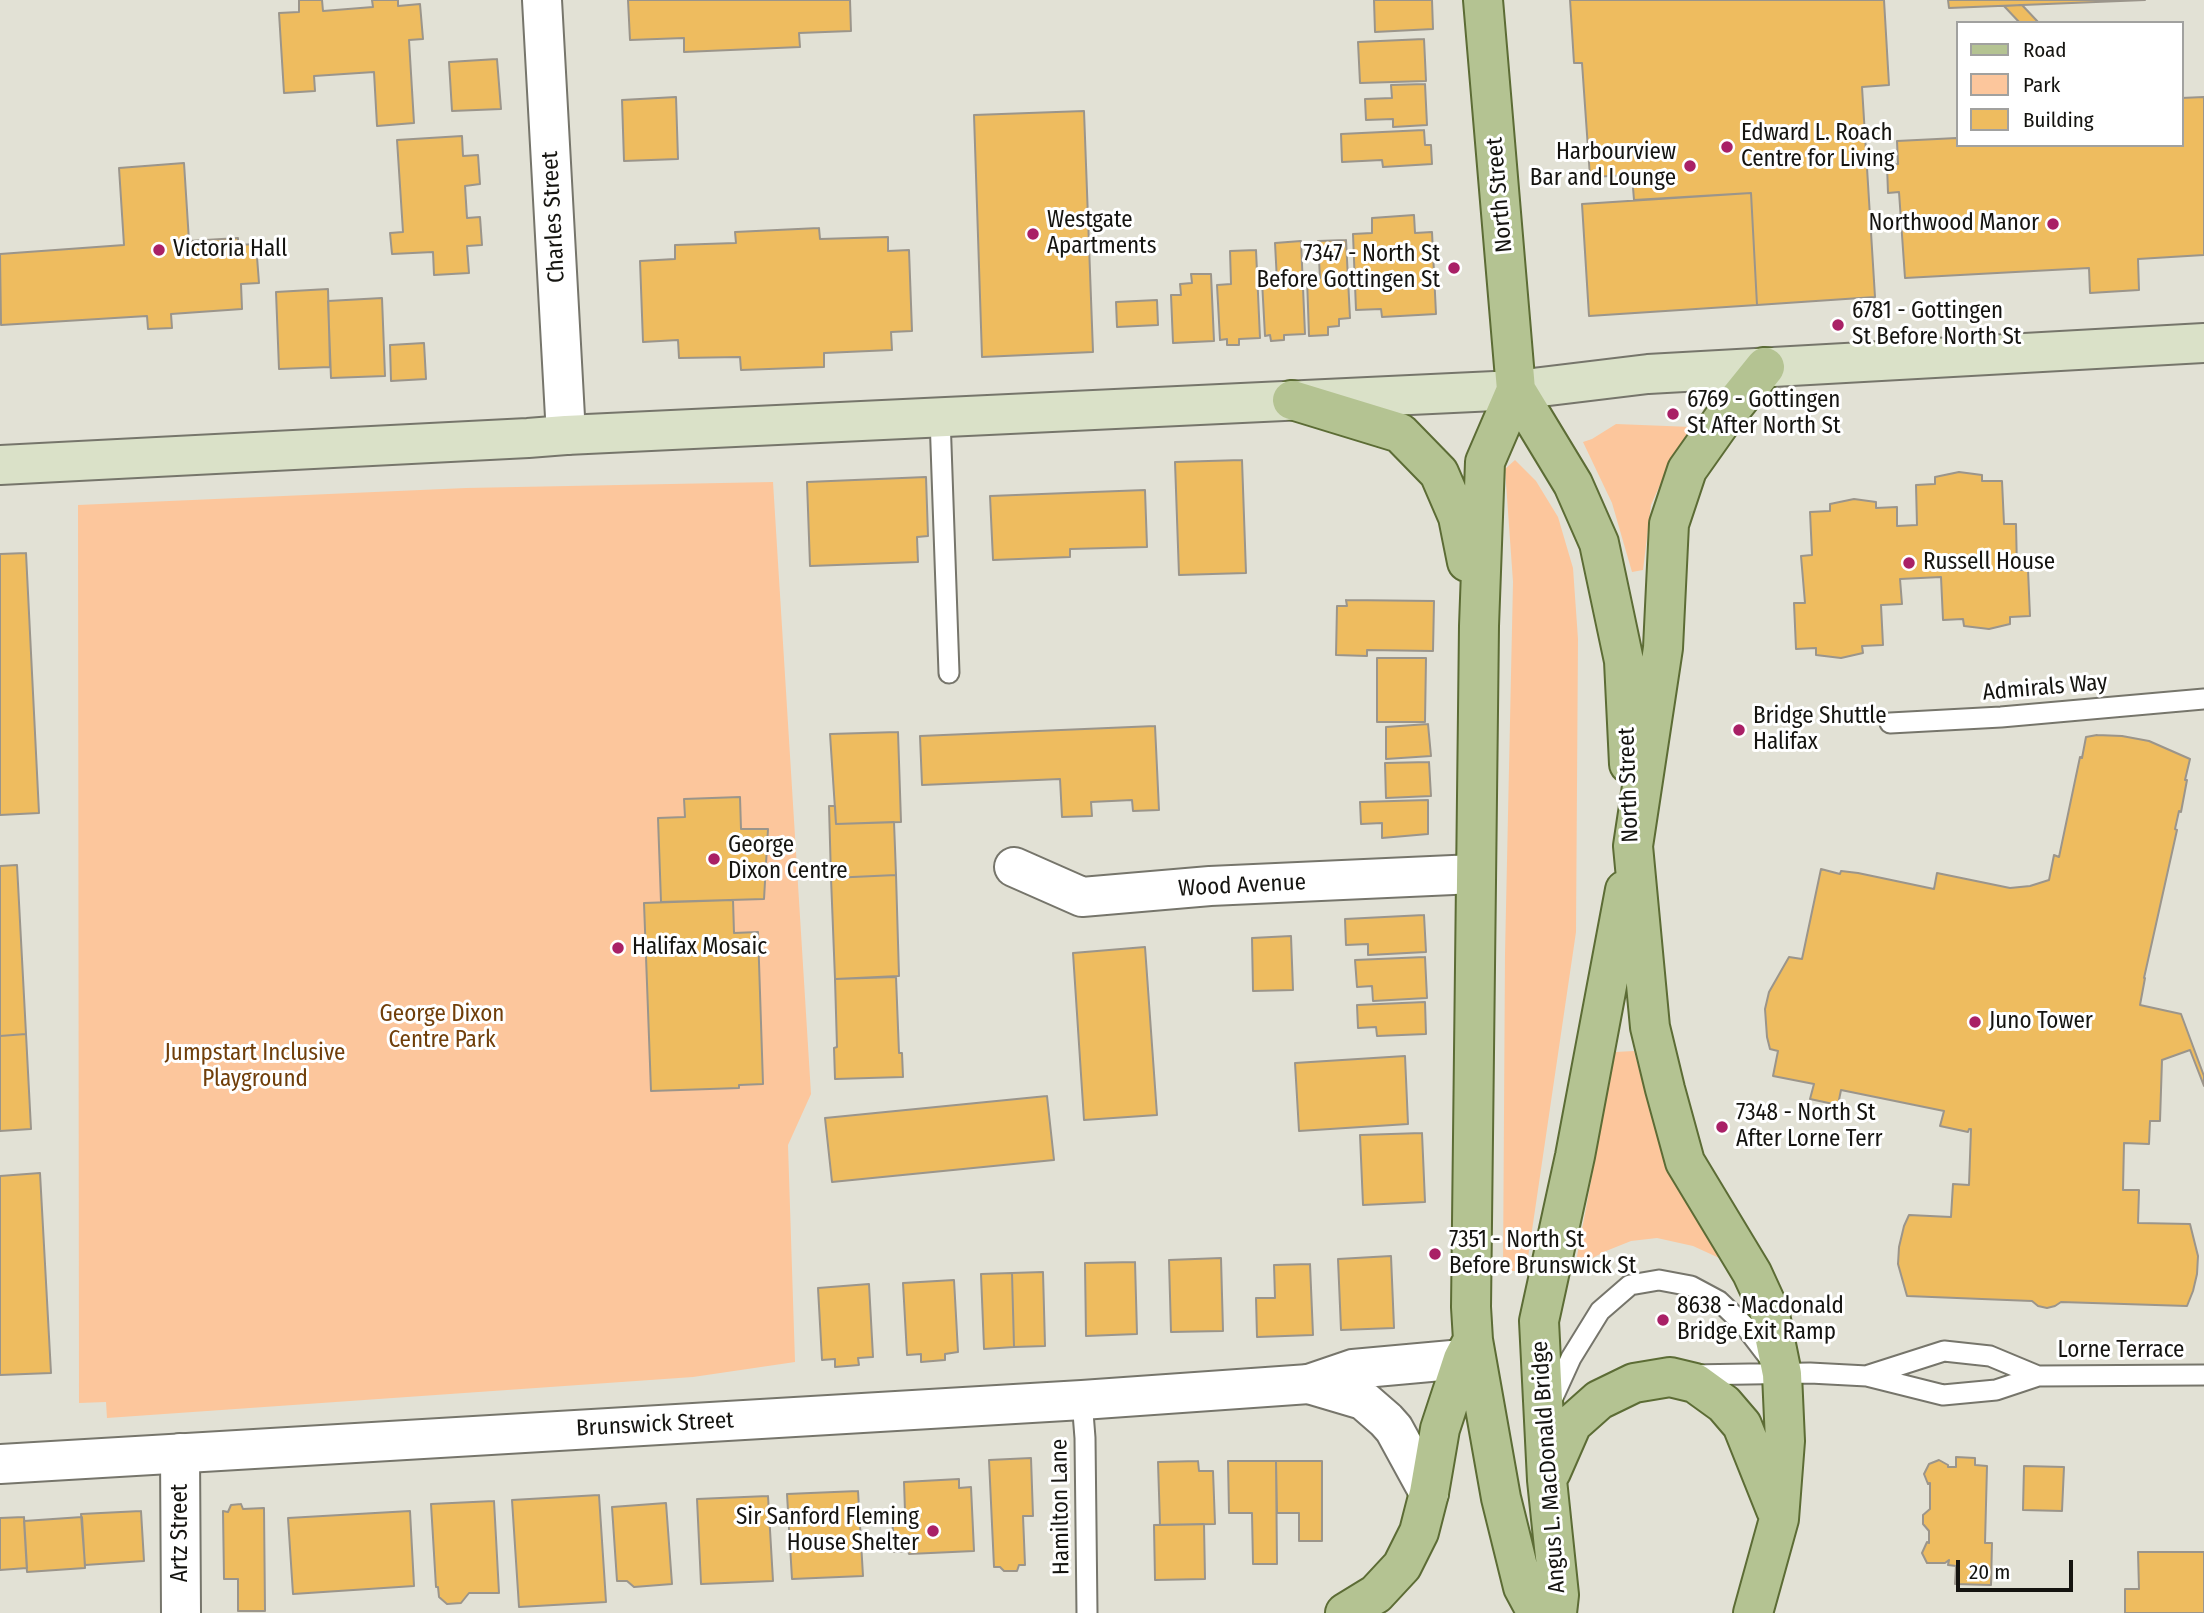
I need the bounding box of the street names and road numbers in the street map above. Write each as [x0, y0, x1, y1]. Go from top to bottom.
street label: North Street [1481, 136, 1519, 254]
street label: Charles Street [537, 150, 571, 284]
street label: Admirals Way [1981, 669, 2109, 707]
street label: North Street [1613, 727, 1645, 843]
street label: Wood Avenue [1177, 869, 1307, 903]
street label: Lorne Terrace [2058, 1337, 2184, 1365]
street label: Angus L. MacDonald Bridge [1526, 1340, 1572, 1594]
street label: Brunswick Street [575, 1407, 735, 1443]
street label: Hamilton Lane [1046, 1439, 1076, 1575]
street label: Artz Street [167, 1484, 195, 1582]

